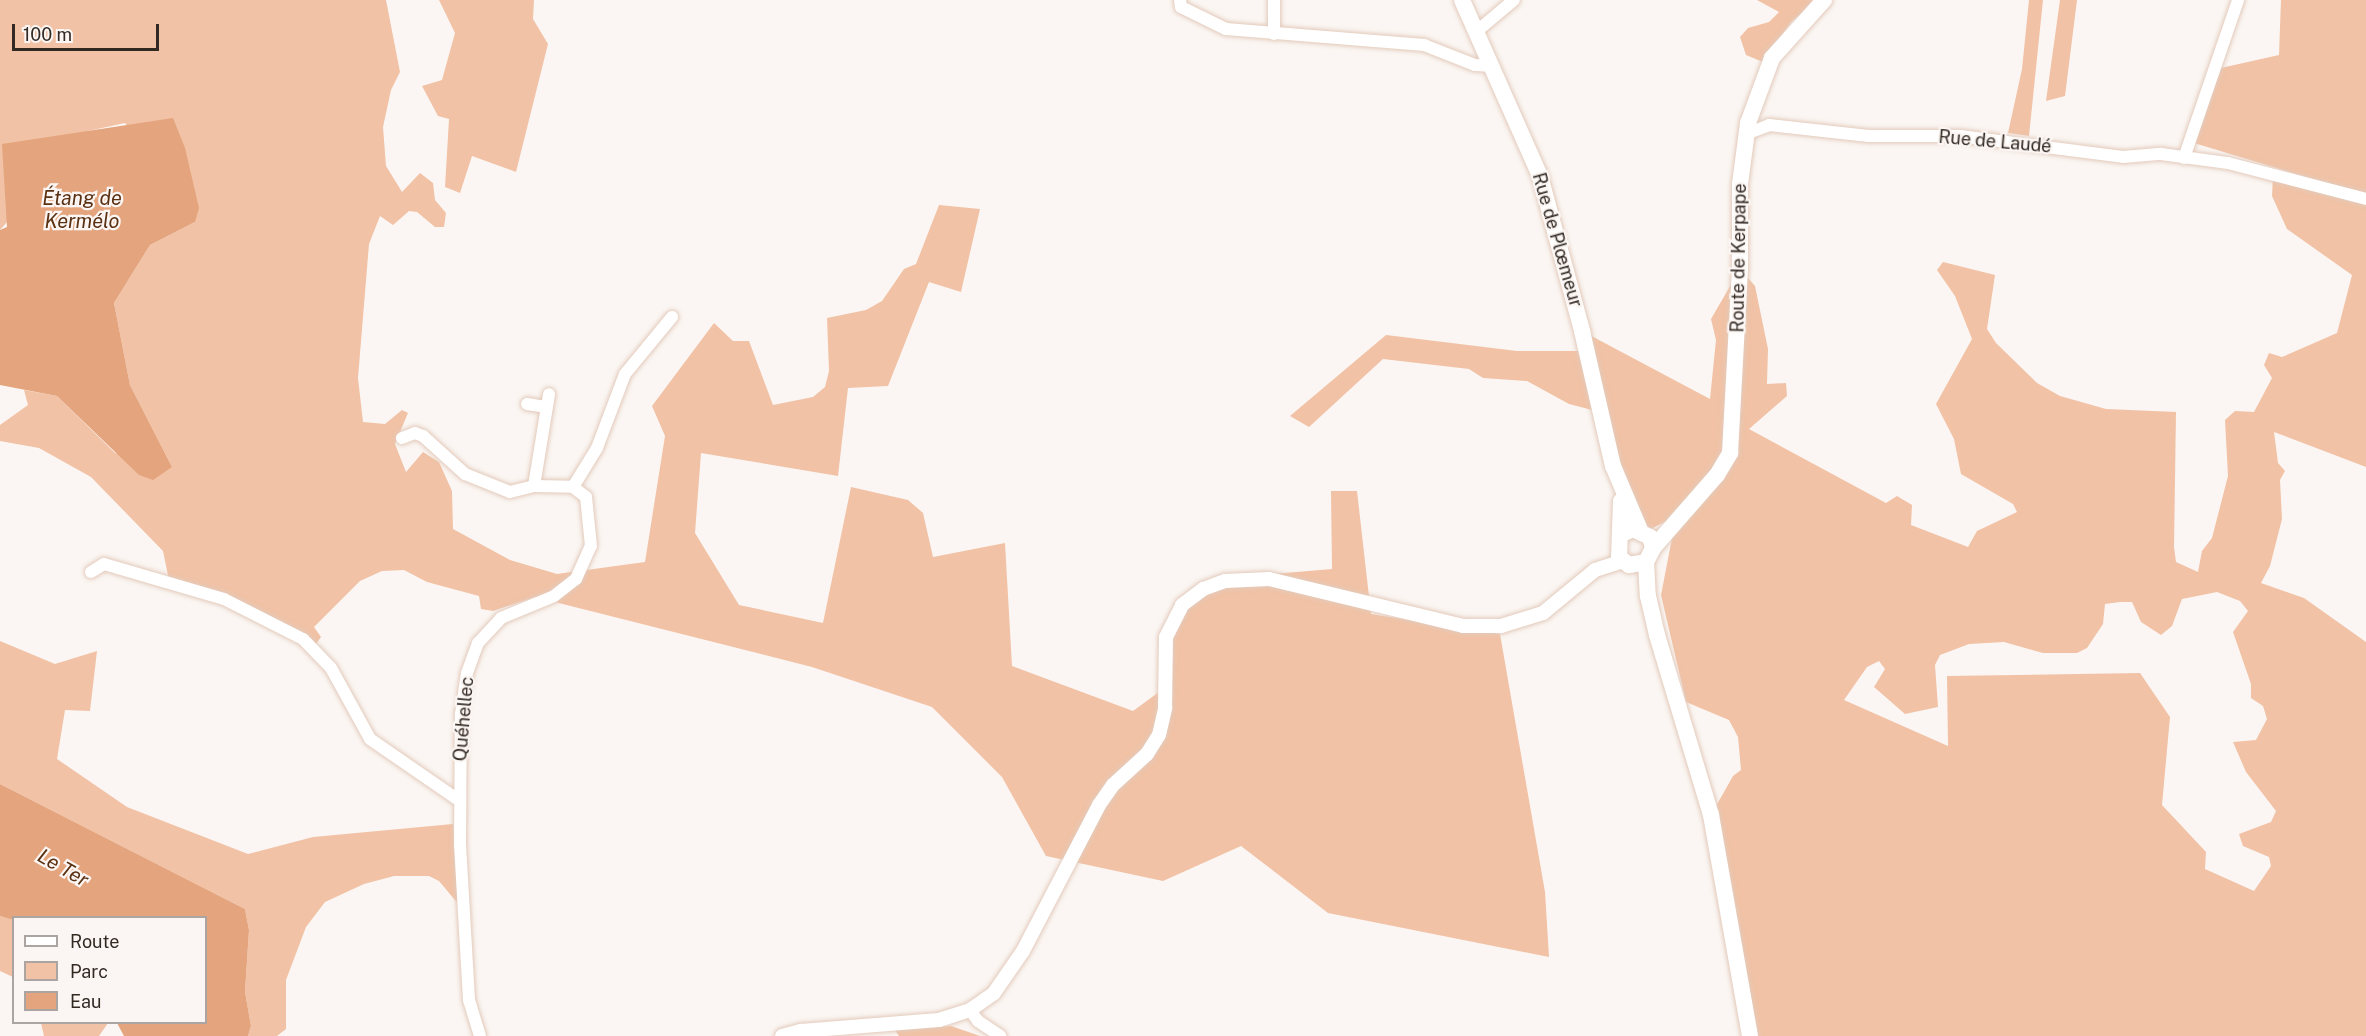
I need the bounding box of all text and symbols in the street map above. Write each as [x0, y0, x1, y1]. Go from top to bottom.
scale bar [15, 12, 162, 50]
text: 100 m [23, 24, 72, 45]
street label: Rue de Laudé [1937, 126, 2053, 158]
street label: Rue de Plœmeur [1527, 170, 1587, 310]
street label: Route de Kerpape [1727, 183, 1751, 333]
water label: Étang de Kermélo [42, 186, 122, 233]
street label: Quéhellec [450, 676, 478, 762]
water label: Le Ter [33, 844, 93, 892]
legend [12, 916, 207, 1024]
text: Route [70, 931, 119, 952]
text: Parc [70, 961, 108, 982]
text: Eau [70, 991, 101, 1012]

